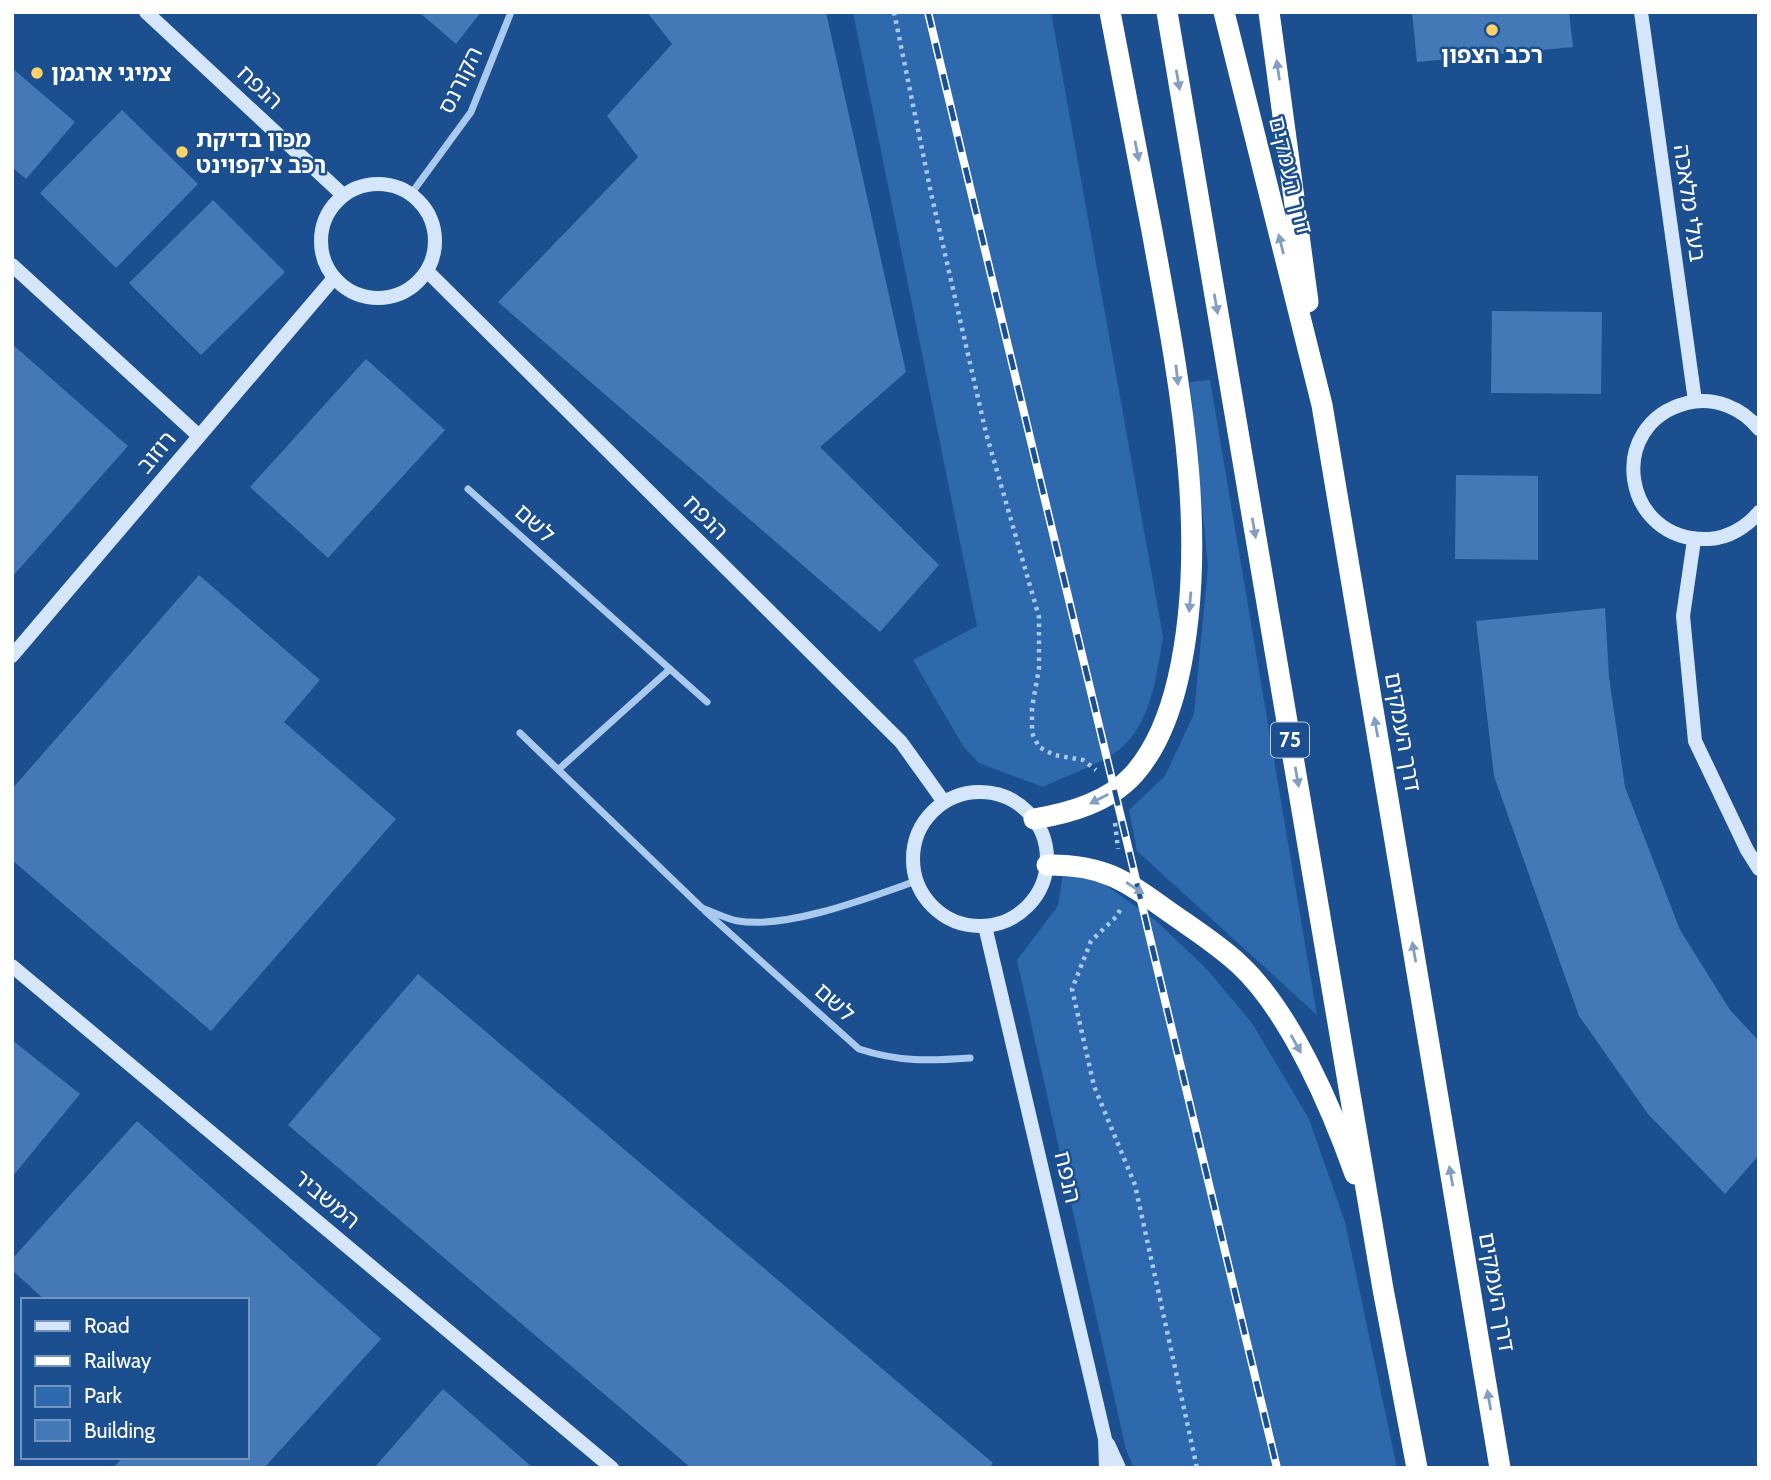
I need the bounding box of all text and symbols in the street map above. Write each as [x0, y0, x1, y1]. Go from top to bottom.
marker: רכב הצפון [1484, 22, 1500, 38]
place label: רכב הצפון [1441, 41, 1543, 69]
street label: הקורנס [432, 42, 488, 118]
place label: צמיגי ארגמן [51, 59, 172, 87]
street label: הנפח [231, 59, 289, 115]
one-way arrow [1272, 59, 1283, 81]
marker: צמיגי ארגמן [29, 65, 45, 81]
one-way arrow [1173, 69, 1184, 91]
street label: דרך העמקים [1263, 113, 1319, 237]
place label: מכון בדיקת רכב צ'קפוינט [196, 125, 326, 179]
one-way arrow [1131, 140, 1142, 162]
street label: בעלי מלאכה [1668, 142, 1712, 264]
marker: מכון בדיקת רכב צ'קפוינט [174, 144, 190, 160]
one-way arrow [1275, 233, 1286, 255]
one-way arrow [1211, 293, 1222, 315]
one-way arrow [1172, 364, 1183, 386]
street label: רוזוב [130, 425, 182, 479]
street label: הנפח [678, 489, 734, 545]
street label: לשם [509, 498, 561, 548]
one-way arrow [1249, 517, 1260, 539]
one-way arrow [1184, 591, 1195, 613]
street label: דרך העמקים [1379, 670, 1427, 794]
one-way arrow [1370, 716, 1381, 738]
road number: 75 [1271, 722, 1309, 758]
one-way arrow [1291, 766, 1302, 788]
one-way arrow [1089, 794, 1109, 805]
one-way arrow [1125, 881, 1145, 894]
one-way arrow [1408, 941, 1419, 963]
street label: לשם [809, 977, 861, 1027]
one-way arrow [1290, 1034, 1302, 1054]
street label: הנפח [1048, 1148, 1088, 1206]
street label: המשביר [288, 1163, 366, 1235]
one-way arrow [1445, 1165, 1456, 1187]
street label: דרך העמקים [1473, 1230, 1521, 1354]
legend [21, 1298, 248, 1459]
text: Road [84, 1313, 130, 1338]
text: Railway [84, 1348, 152, 1373]
text: Park [84, 1383, 122, 1408]
one-way arrow [1483, 1389, 1494, 1411]
text: Building [84, 1418, 156, 1443]

